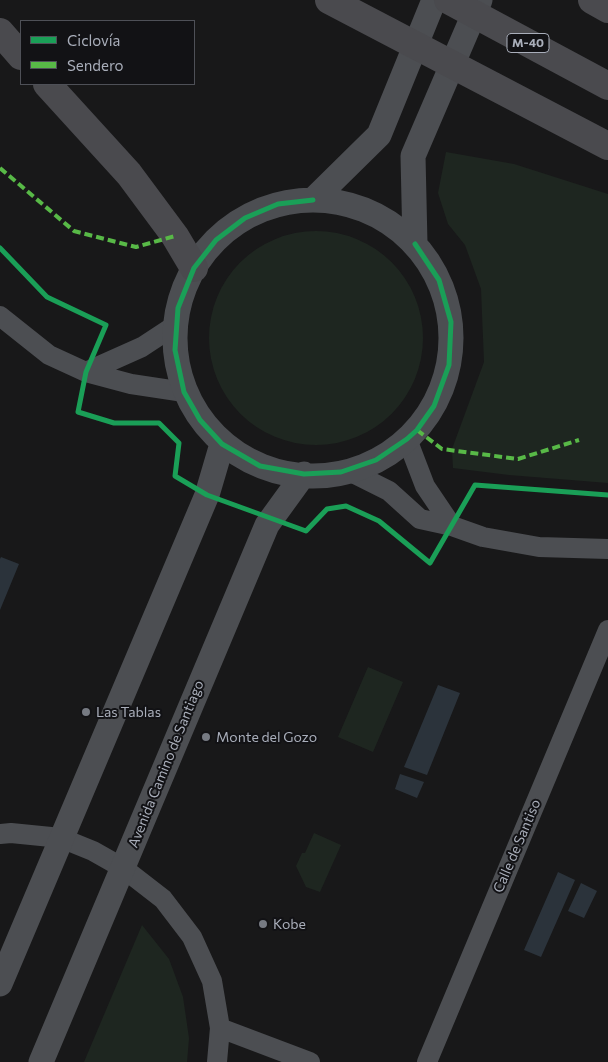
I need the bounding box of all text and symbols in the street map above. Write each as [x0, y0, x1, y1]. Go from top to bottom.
legend [20, 20, 195, 85]
text: Ciclovía [67, 31, 120, 49]
road number: M-40 [507, 34, 549, 52]
text: Sendero [67, 56, 124, 74]
street label: Avenida Camino de Santiago [125, 678, 207, 850]
place label: Las Tablas [96, 704, 161, 720]
marker: Las Tablas [80, 706, 92, 718]
place label: Monte del Gozo [216, 729, 317, 745]
marker: Monte del Gozo [200, 731, 212, 743]
street label: Calle de Santiso [490, 797, 544, 895]
place label: Kobe [273, 916, 306, 932]
marker: Kobe [257, 918, 269, 930]

